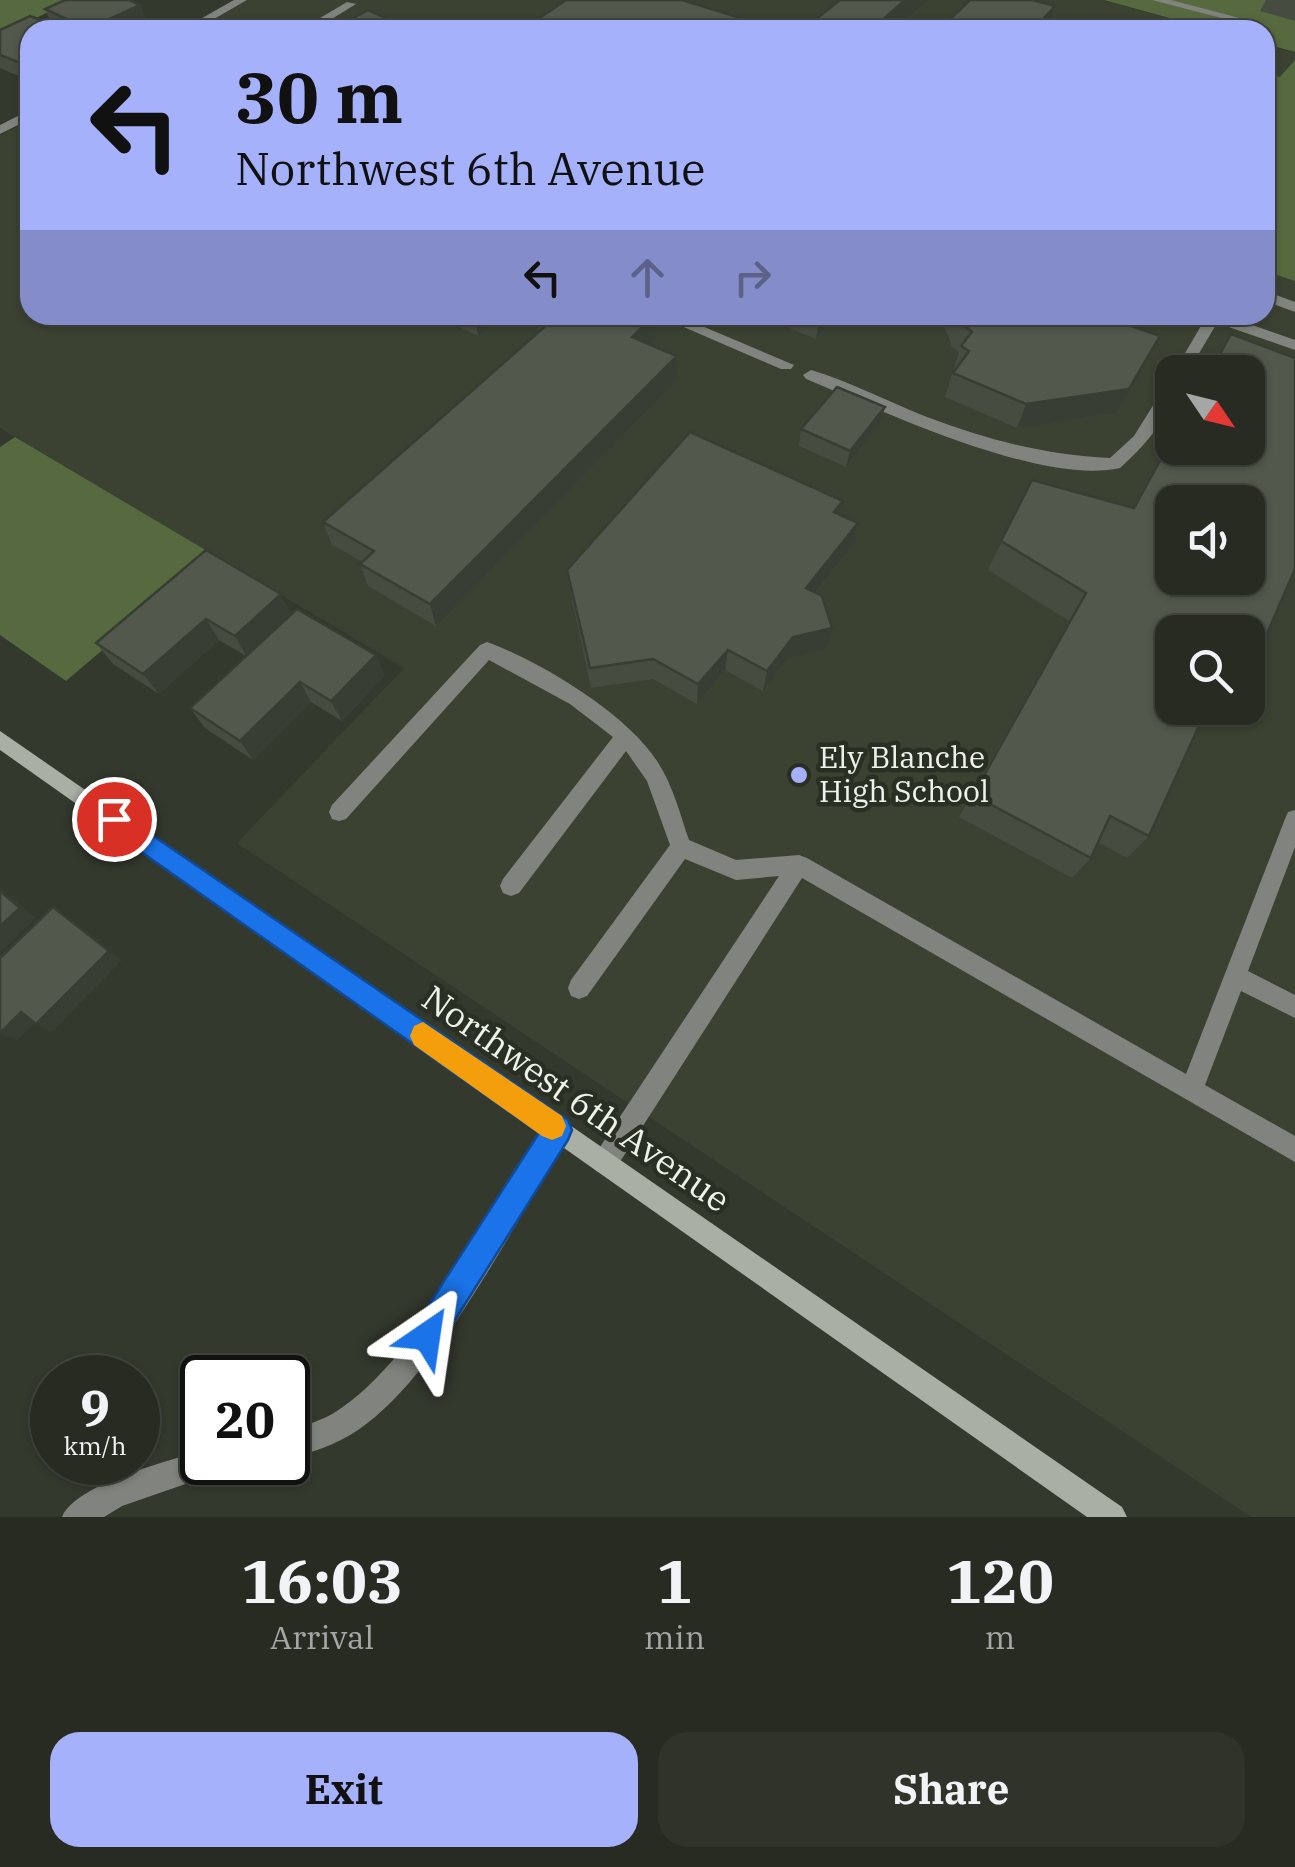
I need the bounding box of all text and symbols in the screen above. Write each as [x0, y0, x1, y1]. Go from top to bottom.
text: 30 m [235, 51, 403, 142]
icon: left [70, 60, 200, 190]
text: Northwest 6th Avenue [235, 139, 705, 197]
icon: left [515, 250, 570, 305]
icon: ahead [620, 250, 675, 305]
icon: right [725, 250, 780, 305]
north arrow [1155, 355, 1265, 465]
map controls [1155, 355, 1265, 725]
button: sound [1155, 485, 1265, 595]
button: search [1155, 615, 1265, 725]
place label: Ely Blanche High School [819, 737, 989, 810]
marker: Ely Blanche High School [788, 764, 810, 786]
pin [72, 777, 157, 862]
icon: arrive [87, 792, 142, 847]
street label: Northwest 6th Avenue [414, 974, 740, 1222]
position arrow [375, 1284, 479, 1388]
speed limit sign: 20 [180, 1355, 310, 1485]
text: 9 [80, 1375, 110, 1440]
text: km/h [63, 1429, 127, 1462]
text: 16:03 [241, 1541, 403, 1620]
text: 1 [657, 1541, 693, 1620]
text: 120 [946, 1541, 1054, 1620]
text: Arrival [270, 1616, 374, 1658]
text: min [644, 1616, 705, 1658]
text: m [985, 1616, 1015, 1658]
button: Exit [50, 1732, 638, 1847]
button: Share [658, 1732, 1245, 1847]

